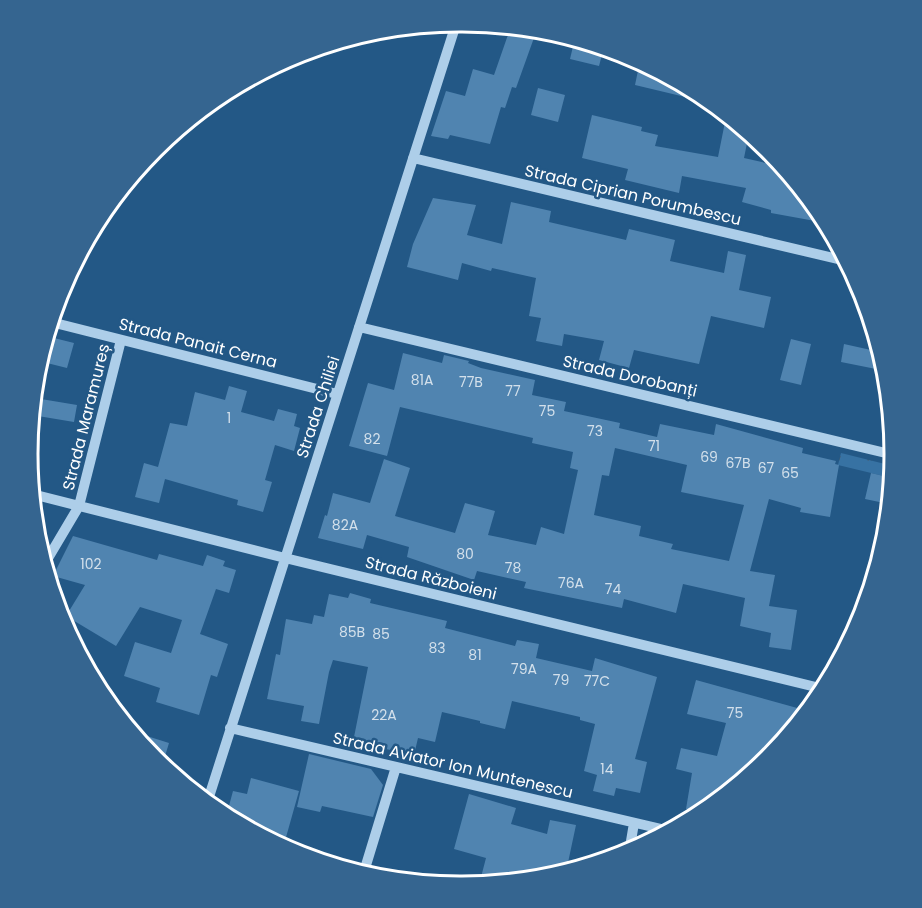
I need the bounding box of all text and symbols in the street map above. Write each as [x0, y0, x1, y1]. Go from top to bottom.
street label: Strada Ciprian Porumbescu [523, 159, 743, 231]
street label: Strada Panait Cerna [116, 312, 280, 374]
street label: Strada Maramureș [57, 341, 115, 493]
street label: Strada Dorobanți [561, 349, 699, 403]
street label: Strada Chiliei [291, 353, 345, 461]
house number: 81A [411, 370, 433, 390]
house number: 77B [459, 372, 483, 392]
house number: 77 [505, 381, 521, 401]
house number: 75 [539, 401, 555, 421]
house number: 1 [227, 408, 231, 428]
house number: 73 [587, 421, 603, 441]
house number: 82 [364, 429, 380, 449]
house number: 71 [648, 436, 660, 456]
house number: 69 [700, 447, 718, 467]
house number: 67B [725, 453, 751, 473]
house number: 67 [758, 458, 775, 478]
house number: 65 [781, 463, 799, 483]
house number: 82A [332, 515, 358, 535]
house number: 80 [456, 544, 474, 564]
street label: Strada Războieni [363, 551, 499, 605]
house number: 102 [80, 554, 102, 574]
house number: 78 [505, 558, 521, 578]
house number: 76A [558, 573, 584, 593]
house number: 74 [605, 579, 621, 599]
house number: 85B [339, 622, 365, 642]
house number: 85 [372, 624, 390, 644]
house number: 83 [428, 638, 446, 658]
house number: 81 [468, 645, 482, 665]
house number: 79A [511, 659, 537, 679]
house number: 79 [553, 670, 569, 690]
house number: 77C [584, 671, 610, 691]
house number: 75 [727, 703, 743, 723]
house number: 22A [371, 705, 397, 725]
street label: Strada Aviator Ion Muntenescu [331, 726, 575, 804]
house number: 14 [600, 759, 614, 779]

